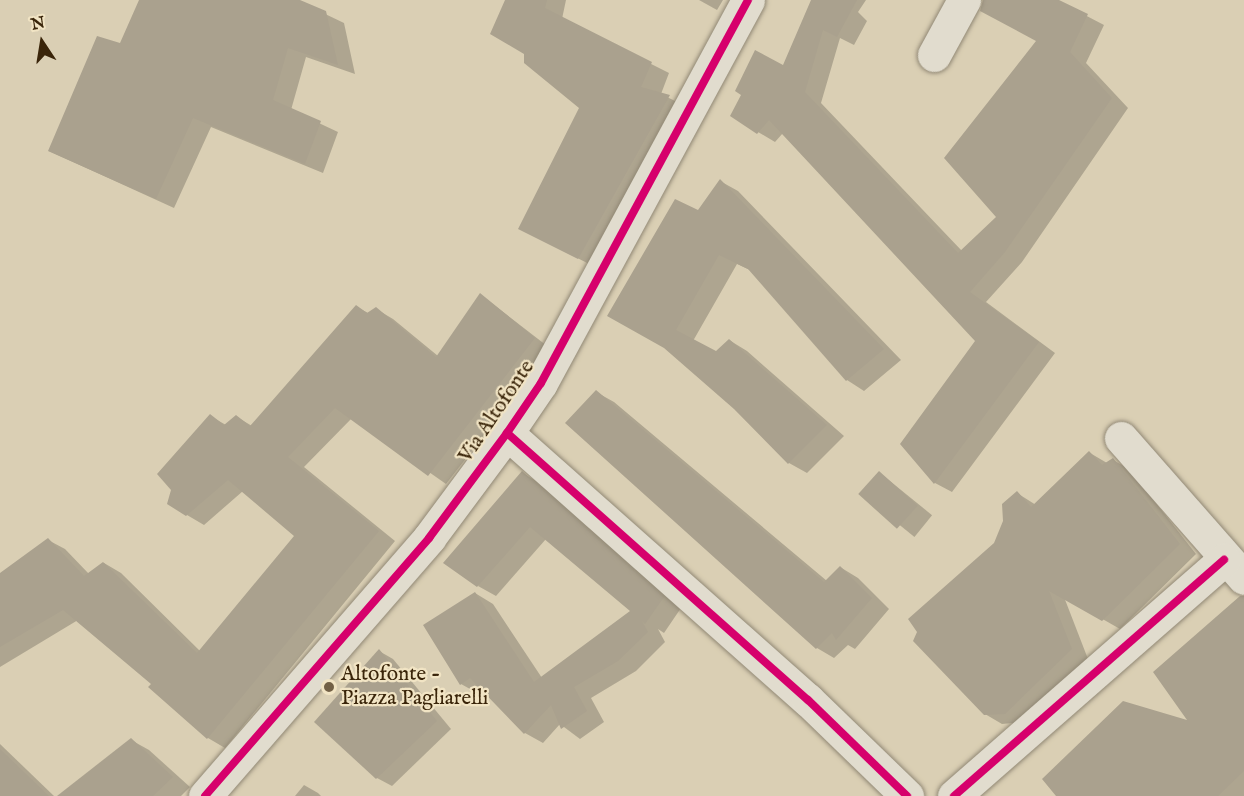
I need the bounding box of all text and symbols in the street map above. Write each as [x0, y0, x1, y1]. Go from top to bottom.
north arrow [12, 12, 72, 72]
text: N [29, 13, 47, 36]
street label: Via Altofonte [454, 356, 540, 468]
place label: Altofonte - Piazza Pagliarelli [341, 662, 488, 712]
marker: Altofonte - Piazza Pagliarelli [322, 680, 336, 694]

